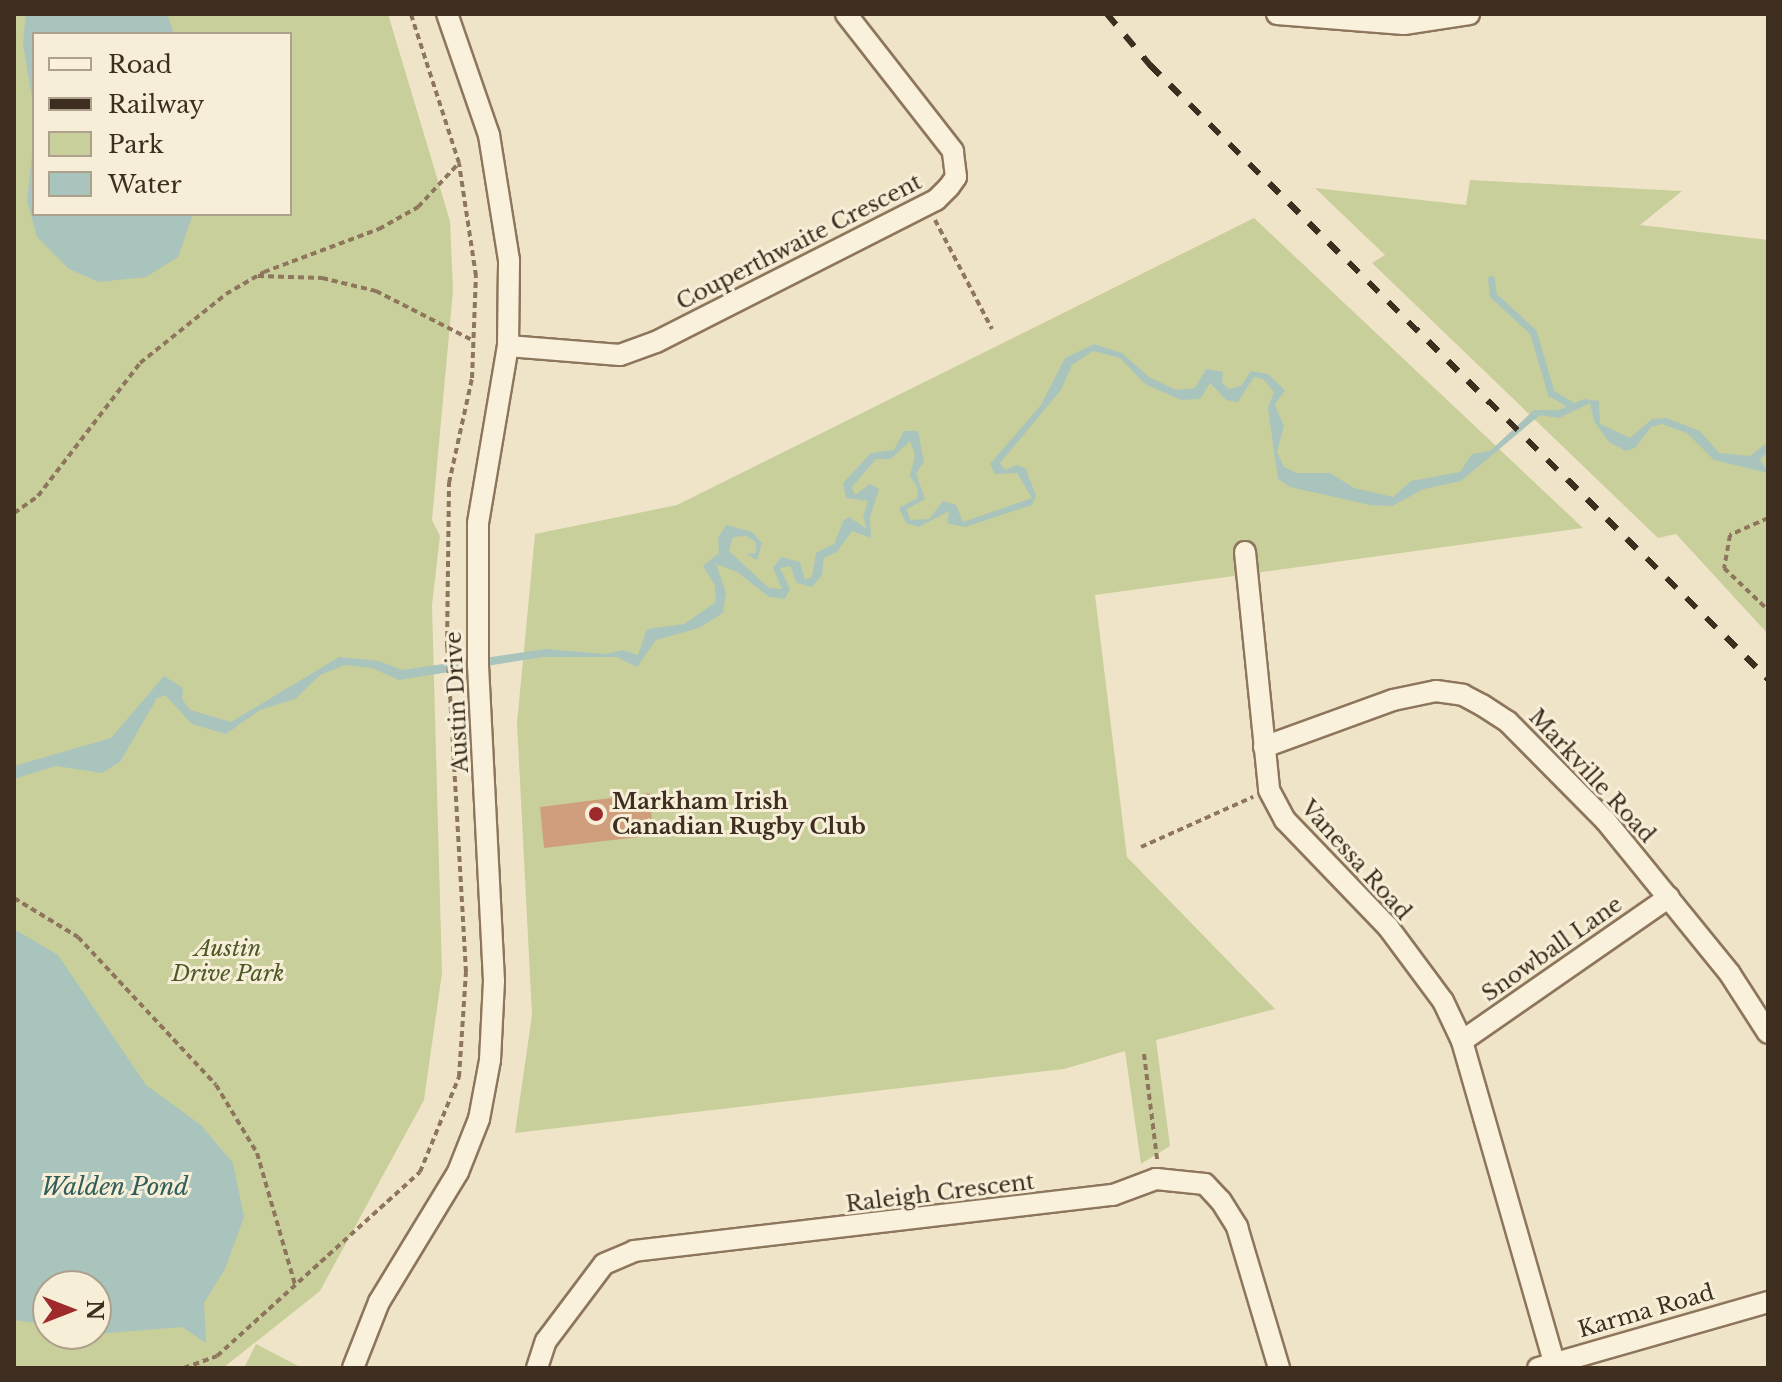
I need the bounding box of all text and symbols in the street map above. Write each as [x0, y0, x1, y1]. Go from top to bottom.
legend [32, 32, 292, 216]
text: Road [108, 50, 172, 79]
text: Railway [108, 90, 204, 119]
text: Park [108, 130, 164, 159]
street label: Couperthwaite Crescent [672, 169, 926, 315]
text: Water [108, 170, 182, 199]
street label: Austin Drive [440, 631, 474, 773]
street label: Markville Road [1523, 704, 1661, 848]
place label: Markham Irish Canadian Rugby Club [612, 788, 866, 840]
street label: Vanessa Road [1295, 795, 1417, 925]
marker: Markham Irish Canadian Rugby Club [587, 805, 605, 823]
street label: Snowball Lane [1477, 891, 1627, 1007]
park label: Austin Drive Park [172, 935, 284, 986]
street label: Raleigh Crescent [844, 1168, 1036, 1218]
water label: Walden Pond [41, 1173, 189, 1201]
north arrow [32, 1270, 112, 1350]
street label: Karma Road [1575, 1279, 1717, 1343]
text: N [81, 1300, 108, 1320]

